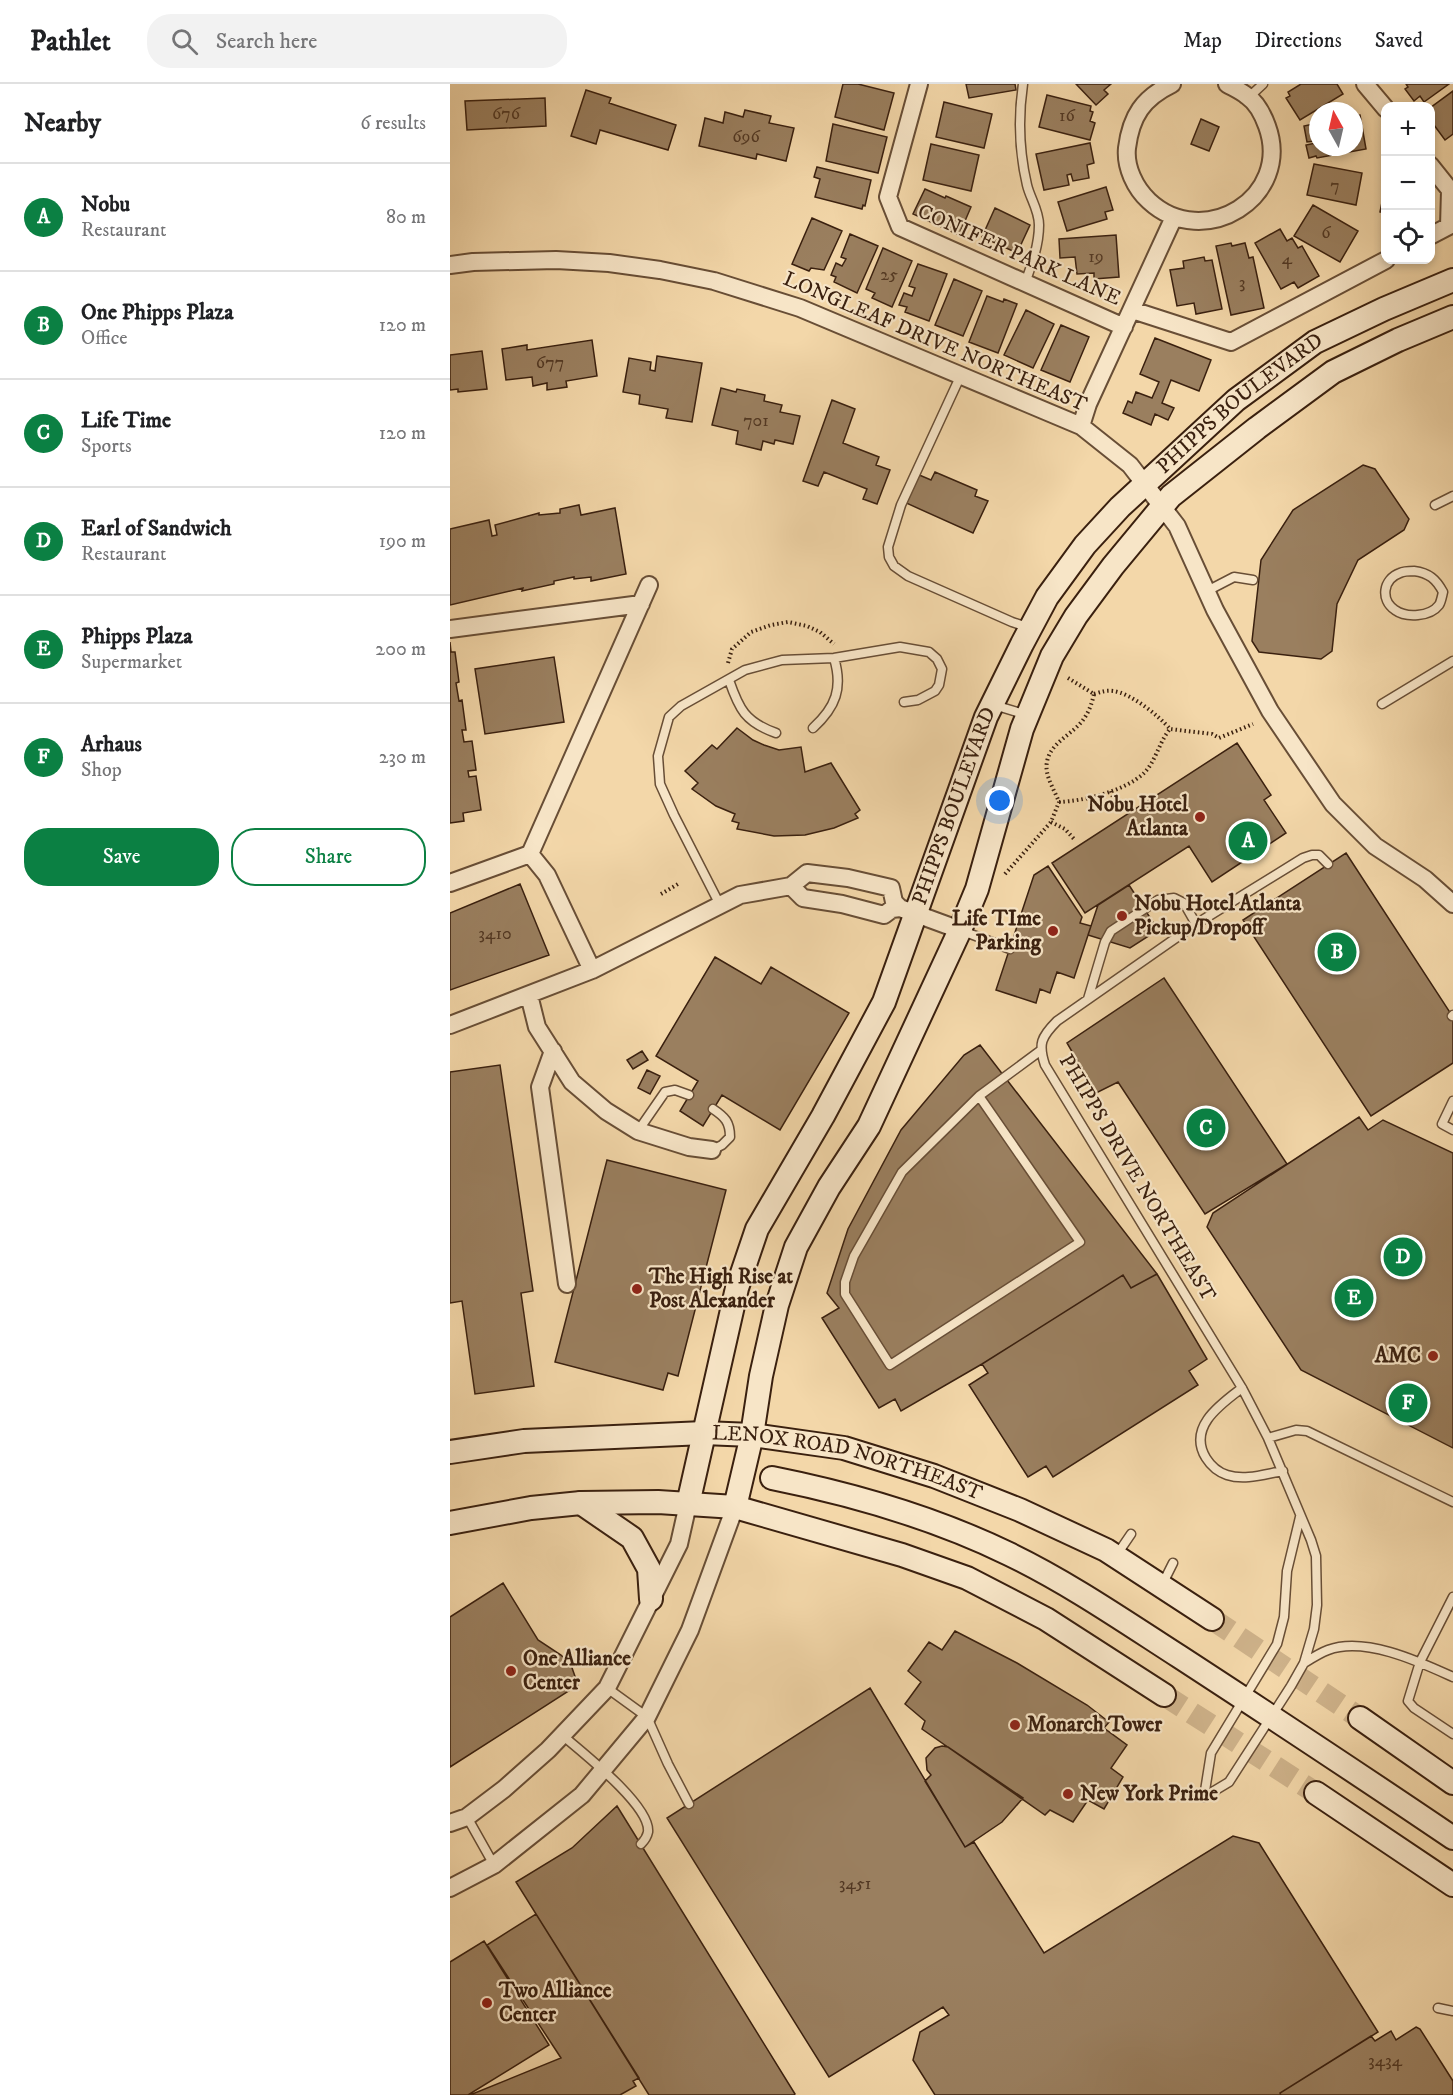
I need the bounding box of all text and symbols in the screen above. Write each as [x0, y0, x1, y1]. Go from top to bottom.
search box [147, 14, 567, 68]
text: Pathlet [30, 24, 111, 59]
icon: search [168, 25, 201, 58]
text: Search here [216, 28, 317, 55]
text: Map [1183, 28, 1222, 54]
text: Directions [1255, 28, 1342, 54]
text: Saved [1375, 28, 1423, 54]
north arrow [1309, 102, 1363, 156]
map controls [1381, 102, 1435, 264]
button: + [1381, 102, 1435, 156]
house number: 676 [492, 103, 521, 125]
house number: 16 [1059, 105, 1076, 127]
text: Nearby [24, 107, 101, 140]
text: 6 results [360, 111, 426, 136]
house number: 696 [732, 126, 760, 148]
button: − [1381, 156, 1435, 210]
house number: 7 [1330, 175, 1340, 197]
text: Nobu [81, 191, 130, 218]
street label: CONIFER PARK LANE [913, 198, 1125, 312]
text: A [37, 205, 50, 230]
text: 80 m [386, 205, 426, 230]
button: locate [1381, 210, 1435, 264]
text: Restaurant [81, 218, 166, 243]
house number: 6 [1321, 222, 1331, 244]
house number: 19 [1088, 246, 1104, 268]
house number: 4 [1282, 248, 1293, 270]
house number: 25 [880, 264, 898, 286]
street label: LONGLEAF DRIVE NORTHEAST [779, 266, 1091, 418]
house number: 3 [1239, 272, 1245, 294]
text: One Phipps Plaza [81, 299, 233, 326]
text: B [37, 313, 50, 338]
text: 120 m [379, 313, 426, 338]
text: Office [81, 326, 128, 351]
street label: PHIPPS BOULEVARD [1151, 327, 1328, 480]
house number: 677 [536, 352, 564, 374]
text: Life Time [81, 407, 171, 434]
house number: 701 [743, 410, 769, 432]
text: C [37, 421, 50, 446]
text: 120 m [379, 421, 426, 446]
text: Sports [81, 434, 132, 459]
text: Earl of Sandwich [81, 515, 232, 542]
text: D [36, 529, 51, 554]
text: 190 m [379, 529, 426, 554]
text: Restaurant [81, 542, 166, 567]
text: Phipps Plaza [81, 623, 193, 650]
text: E [36, 637, 51, 662]
text: 200 m [375, 637, 426, 662]
text: Supermarket [81, 650, 182, 675]
street label: PHIPPS BOULEVARD [907, 703, 1002, 909]
text: Arhaus [81, 731, 142, 758]
text: F [37, 745, 50, 770]
text: 230 m [379, 745, 426, 770]
text: Shop [81, 758, 122, 783]
your location [985, 786, 1014, 815]
place label: Nobu Hotel Atlanta [1087, 792, 1189, 842]
marker: Nobu Hotel Atlanta [1193, 810, 1207, 824]
pin: A [1228, 818, 1268, 864]
button: Save [24, 828, 219, 886]
button: Share [231, 828, 426, 886]
place label: Nobu Hotel Atlanta Pickup/Dropoff [1134, 891, 1302, 941]
place label: Life TIme Parking [952, 906, 1042, 956]
marker: Nobu Hotel Atlanta Pickup/Dropoff [1115, 909, 1129, 923]
house number: 3410 [478, 923, 512, 945]
marker: Life TIme Parking [1046, 924, 1060, 938]
pin: B [1318, 930, 1356, 974]
street label: PHIPPS DRIVE NORTHEAST [1053, 1050, 1221, 1306]
pin: C [1186, 1106, 1226, 1150]
pin: D [1384, 1234, 1422, 1280]
place label: The High Rise at Post Alexander [648, 1264, 793, 1314]
pin: E [1334, 1276, 1374, 1320]
marker: The High Rise at Post Alexander [630, 1282, 644, 1296]
place label: AMC [1374, 1343, 1421, 1369]
marker: AMC [1426, 1349, 1440, 1363]
pin: F [1388, 1380, 1428, 1426]
street label: LENOX ROAD NORTHEAST [712, 1420, 986, 1507]
place label: One Alliance Center [523, 1646, 631, 1696]
marker: One Alliance Center [504, 1664, 518, 1678]
place label: Monarch Tower [1027, 1712, 1163, 1738]
marker: Monarch Tower [1008, 1718, 1022, 1732]
place label: New York Prime [1080, 1781, 1218, 1807]
marker: New York Prime [1061, 1787, 1075, 1801]
house number: 3451 [839, 1873, 871, 1895]
place label: Two Alliance Center [498, 1978, 612, 2028]
marker: Two Alliance Center [480, 1996, 494, 2010]
house number: 3434 [1368, 2050, 1403, 2072]

